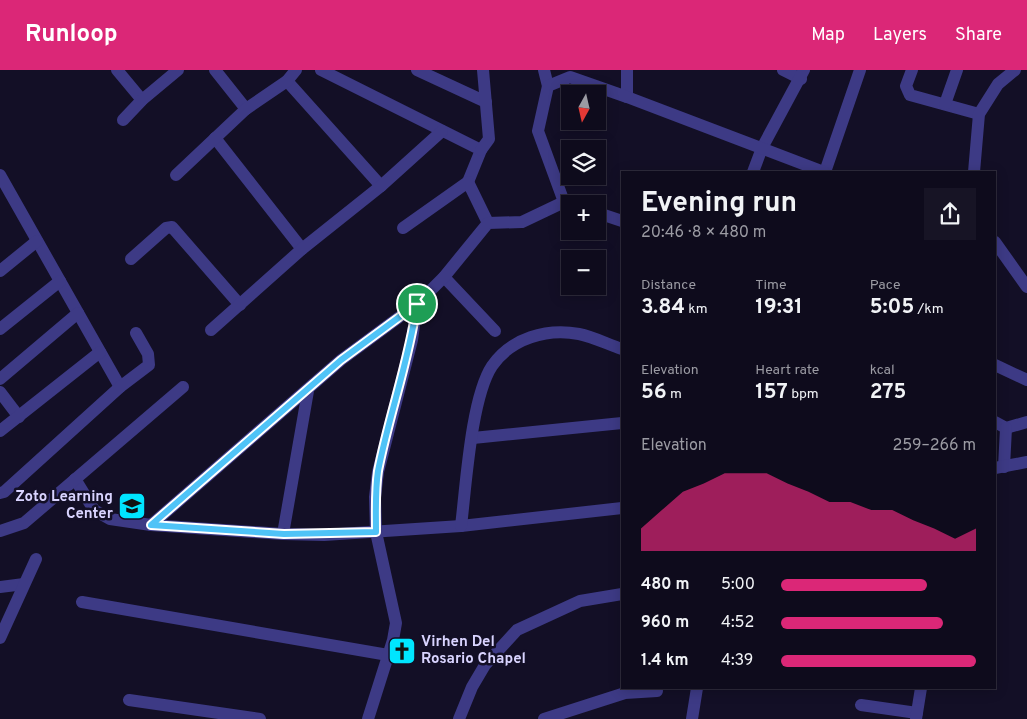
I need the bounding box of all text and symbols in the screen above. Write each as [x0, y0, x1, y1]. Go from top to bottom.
text: Runloop [25, 20, 118, 50]
text: Map [811, 24, 845, 47]
text: Layers [873, 24, 927, 47]
text: Share [955, 24, 1002, 47]
north arrow [561, 85, 606, 130]
map controls [561, 85, 606, 295]
button: layers [561, 140, 606, 185]
text: Evening run [641, 186, 797, 222]
button: share [924, 188, 976, 240]
button: + [561, 195, 606, 240]
text: 20:46 · 8 × 480 m [641, 223, 766, 243]
button: − [561, 250, 606, 295]
text: Distance [641, 277, 696, 294]
text: Time [755, 277, 787, 294]
text: Pace [870, 277, 900, 294]
pin [396, 283, 438, 325]
icon: arrive [403, 290, 431, 318]
text: 3.84 [641, 294, 685, 321]
text: 19:31 [755, 294, 803, 321]
text: 5:05 [870, 294, 914, 321]
text: km [685, 301, 708, 318]
text: /km [914, 301, 944, 318]
text: Elevation [641, 362, 699, 379]
text: Heart rate [755, 362, 819, 379]
text: kcal [870, 362, 895, 379]
text: 56 [641, 379, 667, 406]
text: 157 [755, 379, 788, 406]
text: 275 [870, 379, 906, 406]
text: m [667, 386, 682, 403]
text: bpm [788, 386, 819, 403]
text: Elevation [641, 436, 707, 456]
text: 259–266 m [893, 436, 976, 456]
place label: Zoto Learning Center [15, 488, 114, 524]
school or university icon: Zoto Learning Center [117, 491, 147, 521]
text: 480 m [641, 575, 690, 595]
text: 5:00 [721, 575, 755, 595]
text: 960 m [641, 613, 689, 633]
text: 4:52 [721, 613, 754, 633]
place label: Virhen Del Rosario Chapel [421, 633, 526, 669]
church icon: Virhen Del Rosario Chapel [387, 636, 417, 666]
text: 1.4 km [641, 651, 689, 671]
text: 4:39 [721, 651, 753, 671]

